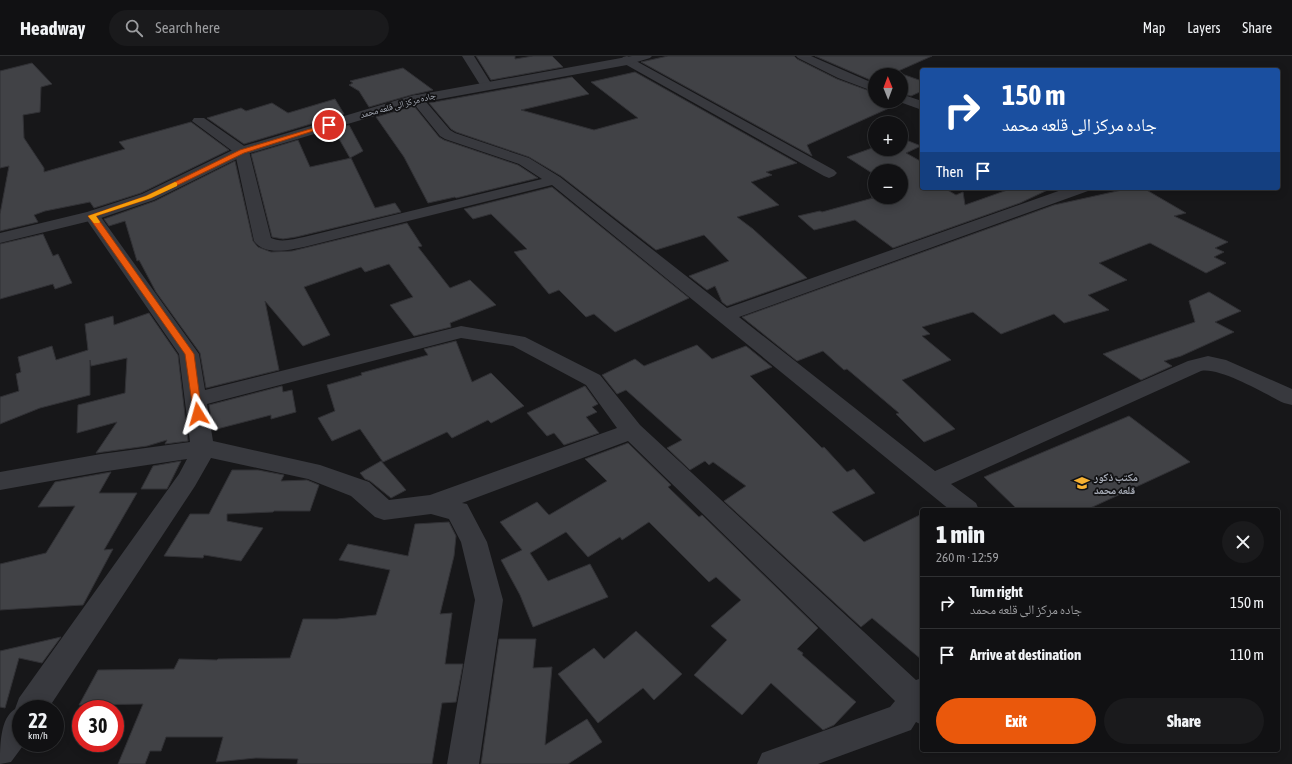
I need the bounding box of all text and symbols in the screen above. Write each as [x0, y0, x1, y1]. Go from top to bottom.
search box [109, 10, 389, 46]
text: Headway [20, 17, 85, 39]
icon: search [123, 17, 145, 39]
text: Search here [155, 19, 220, 36]
text: Map [1143, 20, 1165, 36]
text: Layers [1187, 20, 1220, 36]
text: Share [1242, 20, 1272, 36]
north arrow [868, 68, 908, 108]
map controls [868, 68, 908, 204]
text: 150 m [1002, 79, 1065, 111]
icon: right [936, 84, 988, 136]
street label: جاده مرکز الی قلعه محمد [359, 90, 437, 120]
pin [312, 108, 346, 142]
icon: arrive [318, 114, 340, 136]
text: جاده مرکز الی قلعه محمد [1002, 114, 1157, 135]
button: + [868, 116, 908, 156]
icon: arrive [972, 160, 994, 182]
text: Then [936, 163, 964, 180]
button: − [868, 164, 908, 204]
position arrow [177, 393, 219, 435]
place label: مکتب ذکور قلعه محمد [1093, 471, 1138, 496]
school or university icon: مکتب ذکور قلعه محمد [1073, 474, 1091, 492]
text: 1 min [936, 521, 985, 548]
button: close [1222, 521, 1264, 563]
text: 260 m · 12:59 [936, 550, 999, 565]
text: Turn right [970, 583, 1023, 600]
icon: right [936, 592, 958, 614]
text: 150 m [1230, 594, 1264, 611]
text: جاده مرکز الی قلعه محمد [970, 602, 1082, 617]
icon: arrive [936, 644, 958, 666]
text: Arrive at destination [970, 646, 1081, 663]
text: 110 m [1230, 646, 1264, 663]
button: Exit [936, 698, 1096, 744]
button: Share [1104, 698, 1264, 744]
speed limit sign: 30 [72, 700, 124, 752]
text: 22 [29, 709, 47, 732]
text: km/h [28, 730, 48, 741]

